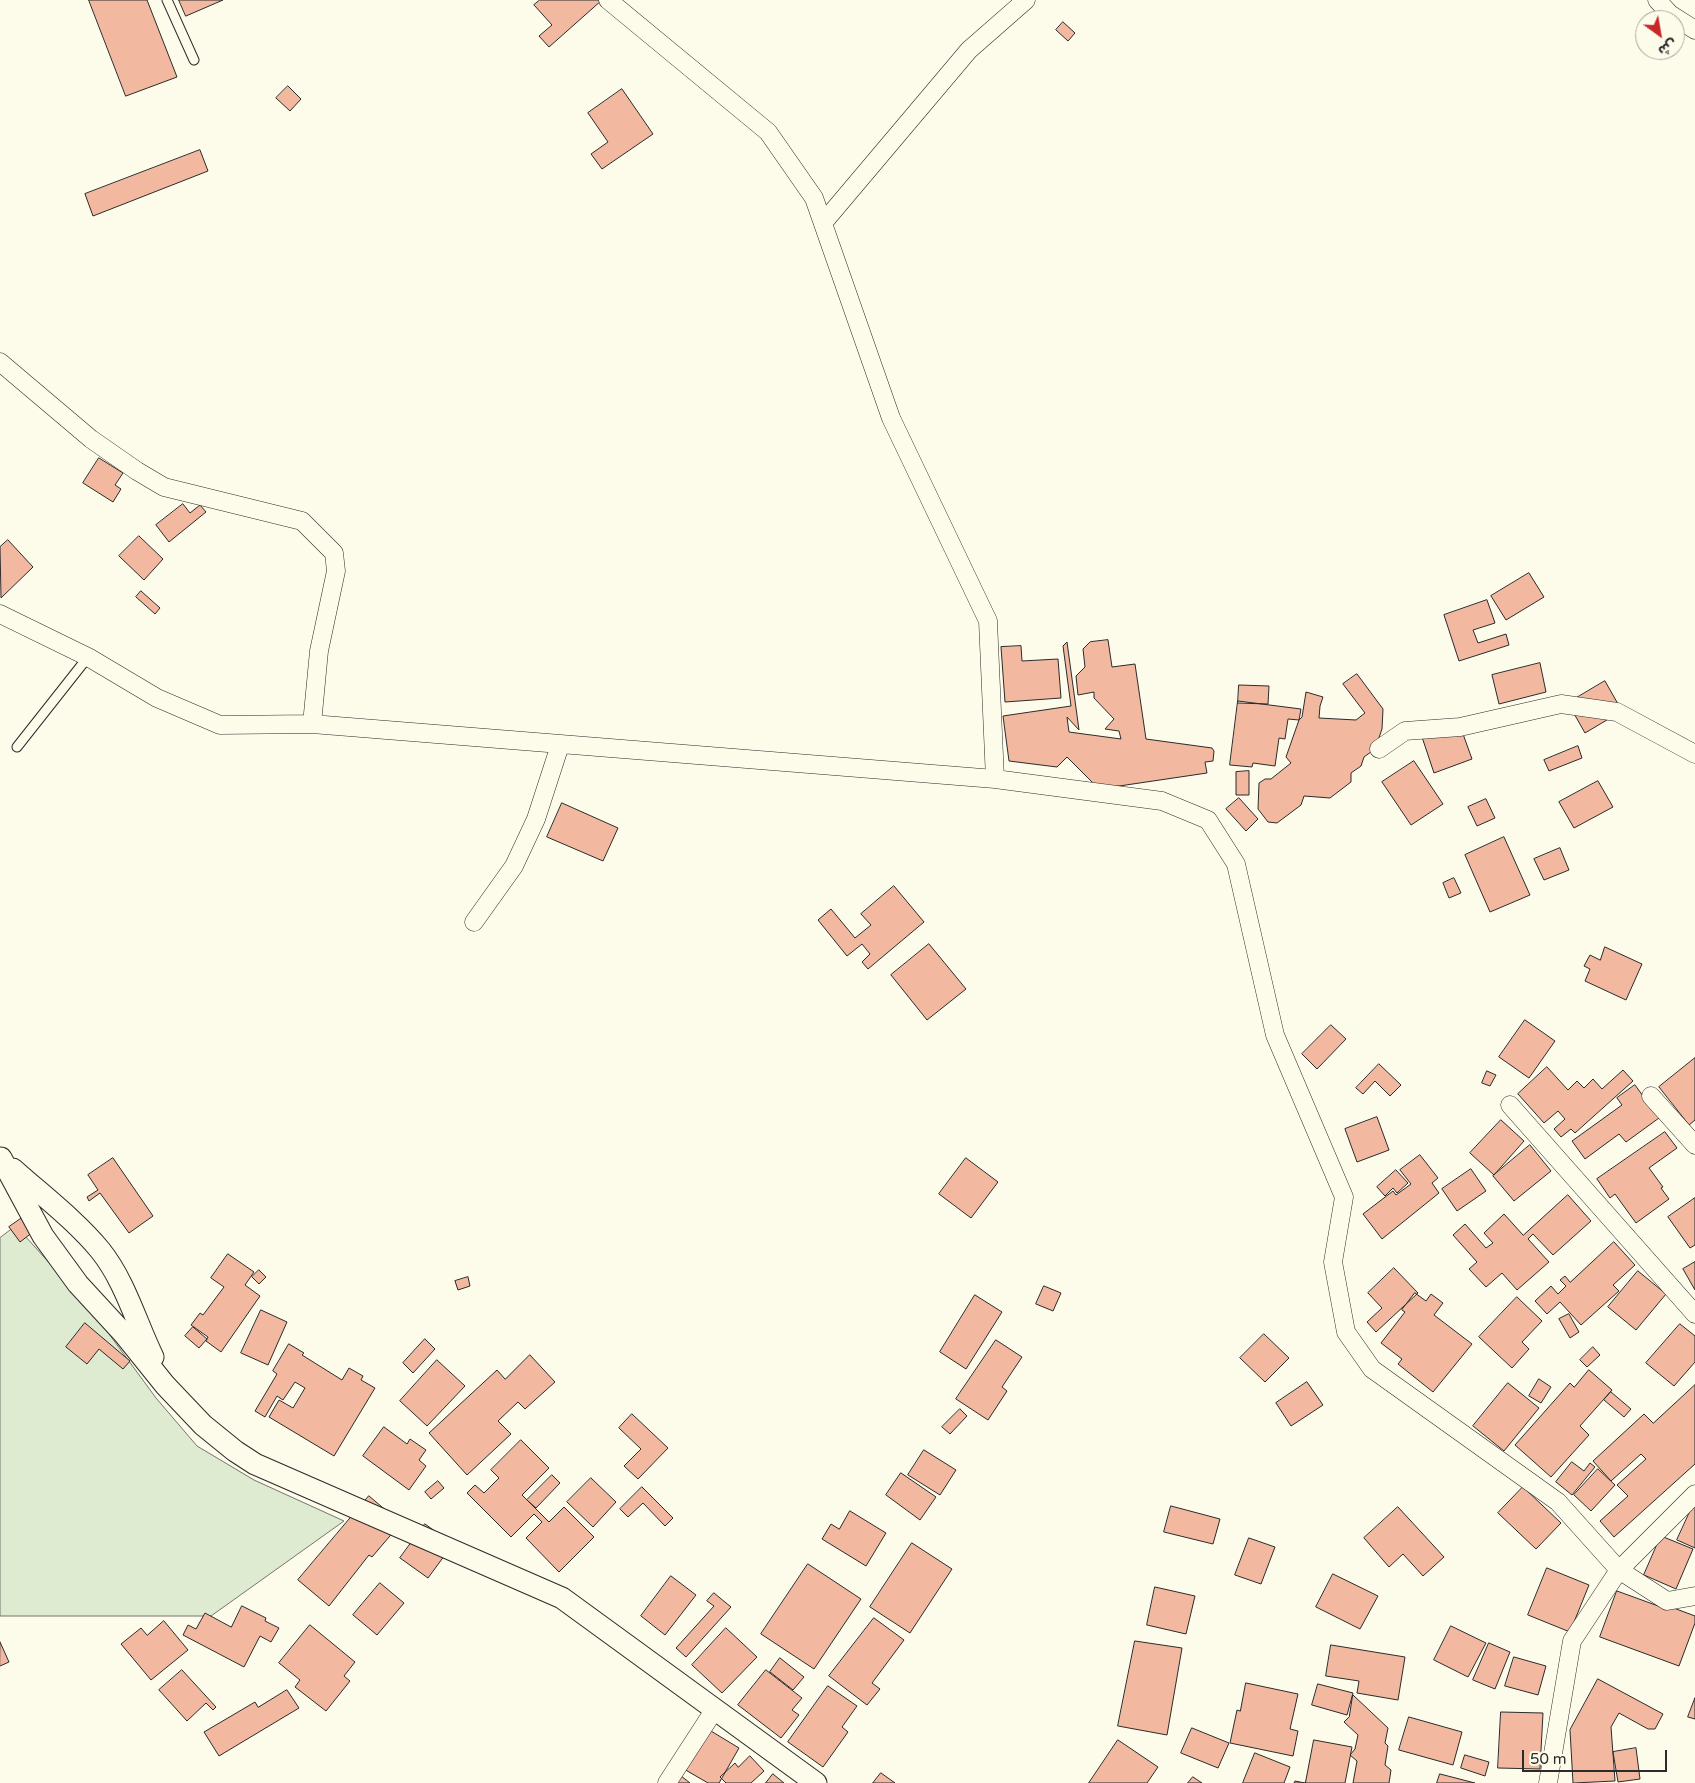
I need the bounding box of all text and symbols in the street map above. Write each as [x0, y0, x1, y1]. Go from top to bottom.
north arrow [1635, 10, 1685, 60]
text: ش [1655, 35, 1680, 60]
scale bar [1525, 1740, 1670, 1772]
text: 50 m [1530, 1750, 1567, 1768]

